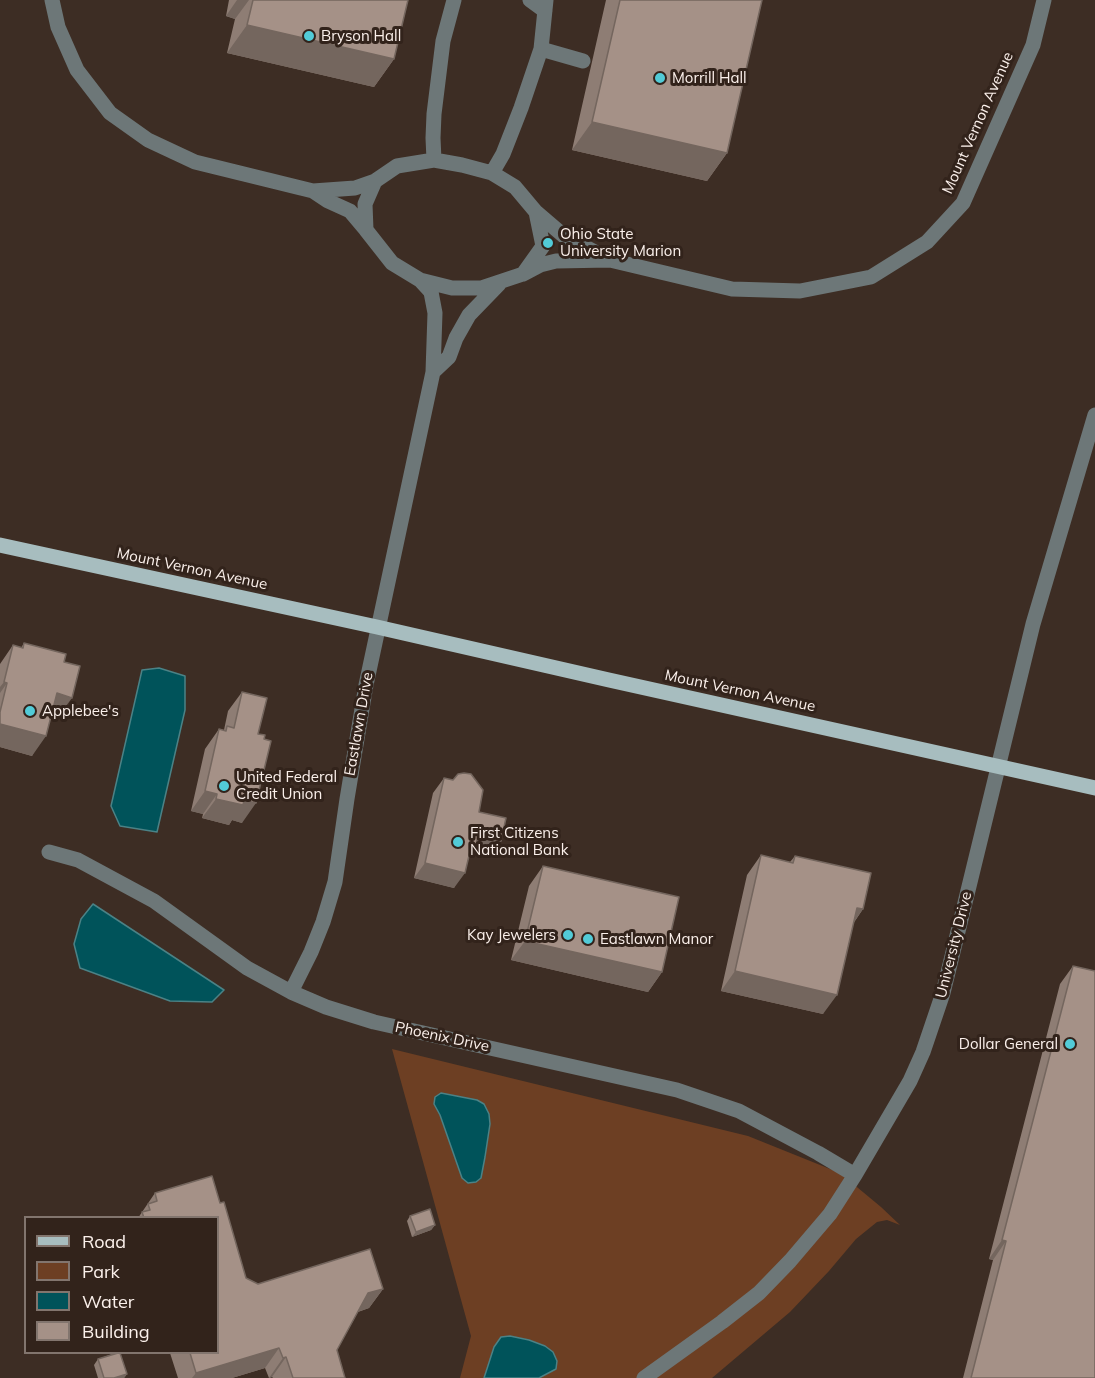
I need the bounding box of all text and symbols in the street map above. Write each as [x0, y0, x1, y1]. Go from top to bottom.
place label: Bryson Hall [321, 27, 401, 45]
marker: Bryson Hall [302, 29, 316, 43]
street label: Mount Vernon Avenue [939, 49, 1017, 197]
place label: Morrill Hall [672, 69, 747, 87]
marker: Morrill Hall [653, 71, 667, 85]
place label: Ohio State University Marion [560, 225, 681, 260]
marker: Ohio State University Marion [541, 236, 555, 250]
street label: Mount Vernon Avenue [115, 544, 269, 594]
street label: Mount Vernon Avenue [663, 666, 817, 716]
street label: Eastlawn Drive [341, 671, 377, 777]
place label: Applebee's [42, 702, 119, 720]
marker: Applebee's [23, 704, 37, 718]
place label: United Federal Credit Union [236, 768, 337, 803]
marker: United Federal Credit Union [217, 779, 231, 793]
place label: First Citizens National Bank [470, 824, 569, 859]
marker: First Citizens National Bank [451, 835, 465, 849]
street label: University Drive [932, 890, 976, 1000]
place label: Kay Jewelers [467, 926, 556, 944]
marker: Kay Jewelers [561, 928, 575, 942]
place label: Eastlawn Manor [600, 930, 713, 948]
marker: Eastlawn Manor [581, 932, 595, 946]
street label: Phoenix Drive [393, 1018, 491, 1056]
place label: Dollar General [959, 1035, 1058, 1053]
marker: Dollar General [1063, 1037, 1077, 1051]
legend [24, 1216, 219, 1354]
text: Road [82, 1230, 126, 1253]
text: Park [82, 1260, 120, 1283]
text: Water [82, 1290, 134, 1313]
text: Building [82, 1320, 150, 1343]

